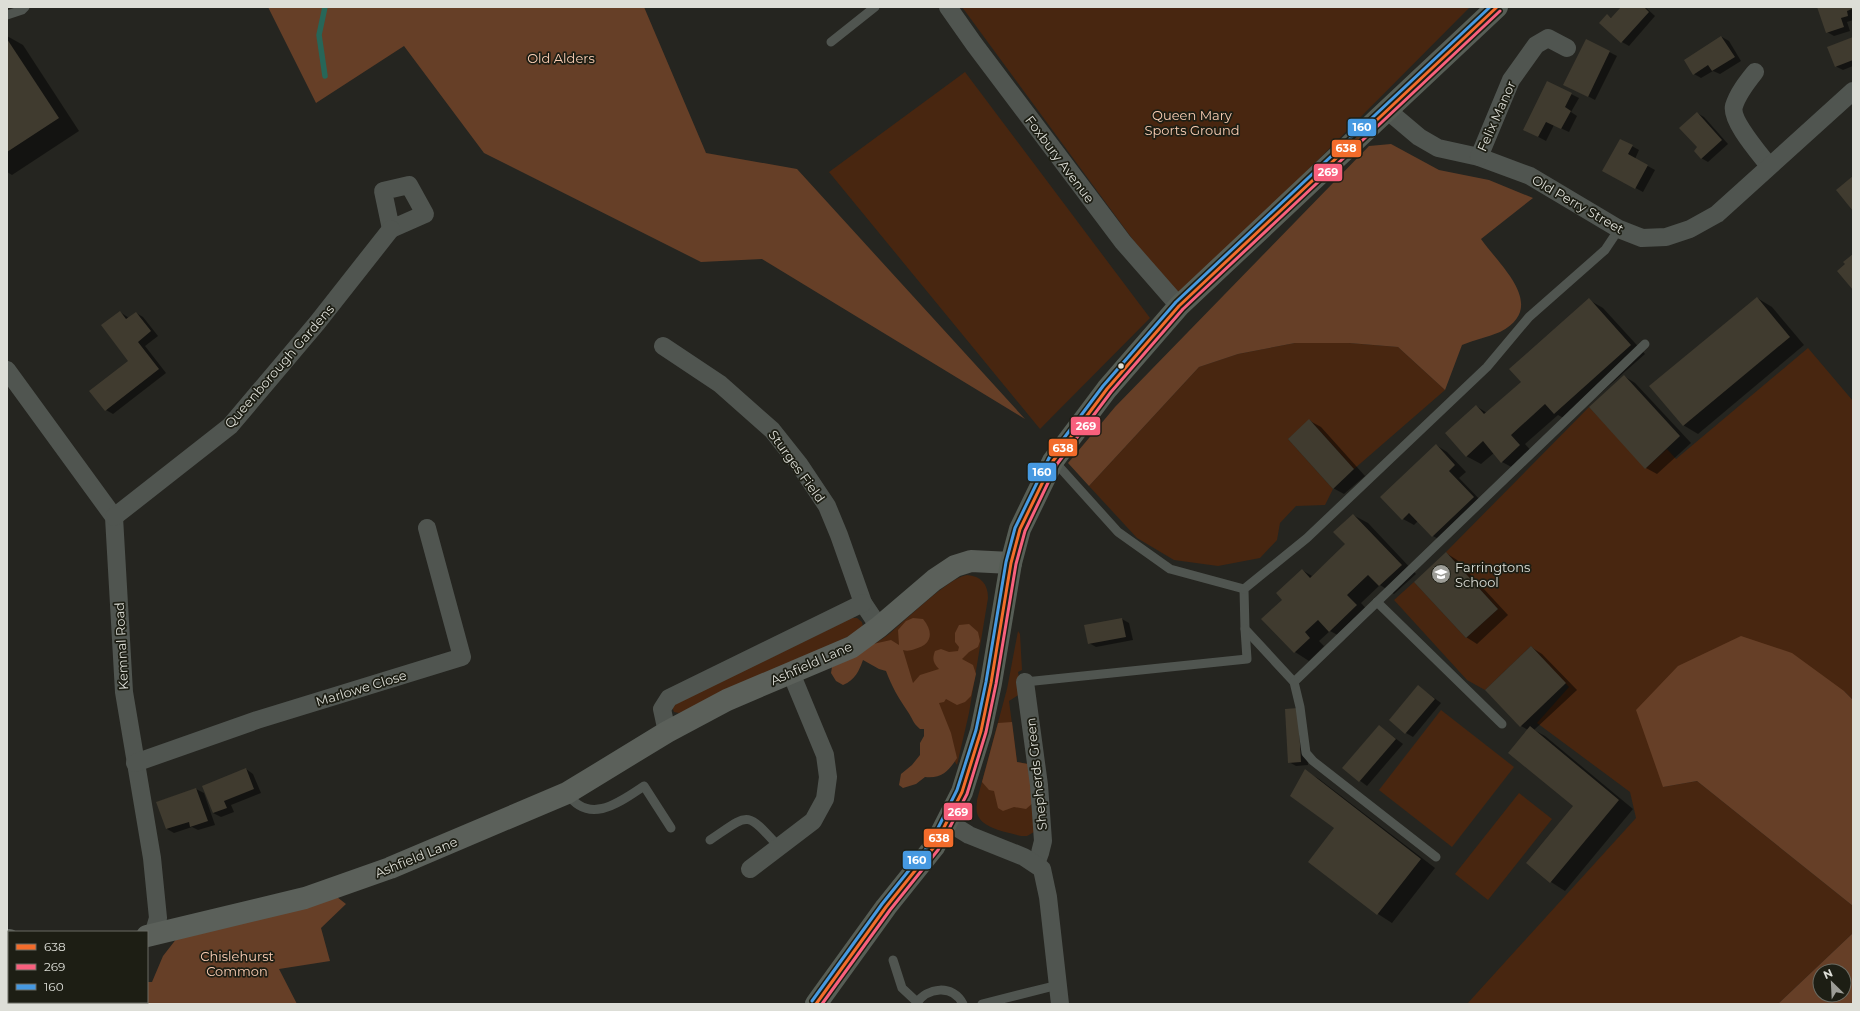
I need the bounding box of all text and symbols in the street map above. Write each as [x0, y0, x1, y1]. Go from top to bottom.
park label: Old Alders [527, 50, 595, 66]
street label: Felix Manor [1473, 78, 1519, 154]
park label: Queen Mary Sports Ground [1145, 107, 1239, 138]
street label: Foxbury Avenue [1022, 112, 1098, 206]
line badge: 160 [1347, 118, 1377, 137]
text: 160 [1353, 120, 1372, 134]
line badge: 638 [1331, 139, 1362, 158]
text: 638 [1336, 141, 1356, 155]
line badge: 269 [1313, 163, 1343, 182]
text: 269 [1318, 165, 1338, 179]
street label: Old Perry Street [1529, 171, 1627, 237]
street label: Queenborough Gardens [221, 301, 337, 431]
unlabelled marker [1116, 361, 1126, 371]
line badge: 269 [1070, 416, 1101, 436]
text: 269 [1076, 419, 1096, 433]
street label: Sturges Field [765, 427, 829, 505]
line badge: 638 [1048, 438, 1078, 457]
text: 638 [1053, 441, 1073, 455]
line badge: 160 [1027, 462, 1057, 482]
text: 160 [1033, 465, 1052, 479]
place label: Farringtons School [1455, 559, 1530, 590]
school or university icon: Farringtons School [1430, 563, 1452, 585]
street label: Kemnal Road [111, 602, 131, 690]
street label: Ashfield Lane [768, 638, 855, 688]
street label: Marlowe Close [314, 667, 409, 709]
street label: Shepherds Green [1022, 717, 1050, 831]
line badge: 269 [943, 802, 973, 821]
text: 269 [948, 805, 968, 819]
line badge: 638 [923, 828, 954, 848]
text: 638 [929, 831, 949, 845]
street label: Ashfield Lane [372, 833, 460, 881]
line badge: 160 [902, 850, 932, 870]
text: 160 [908, 853, 927, 867]
legend [8, 931, 148, 1003]
text: 638 [44, 939, 66, 954]
park label: Chislehurst Common [200, 948, 274, 979]
text: 269 [44, 959, 65, 974]
north arrow [1812, 963, 1852, 1003]
text: N [1821, 966, 1835, 982]
text: 160 [44, 979, 64, 994]

